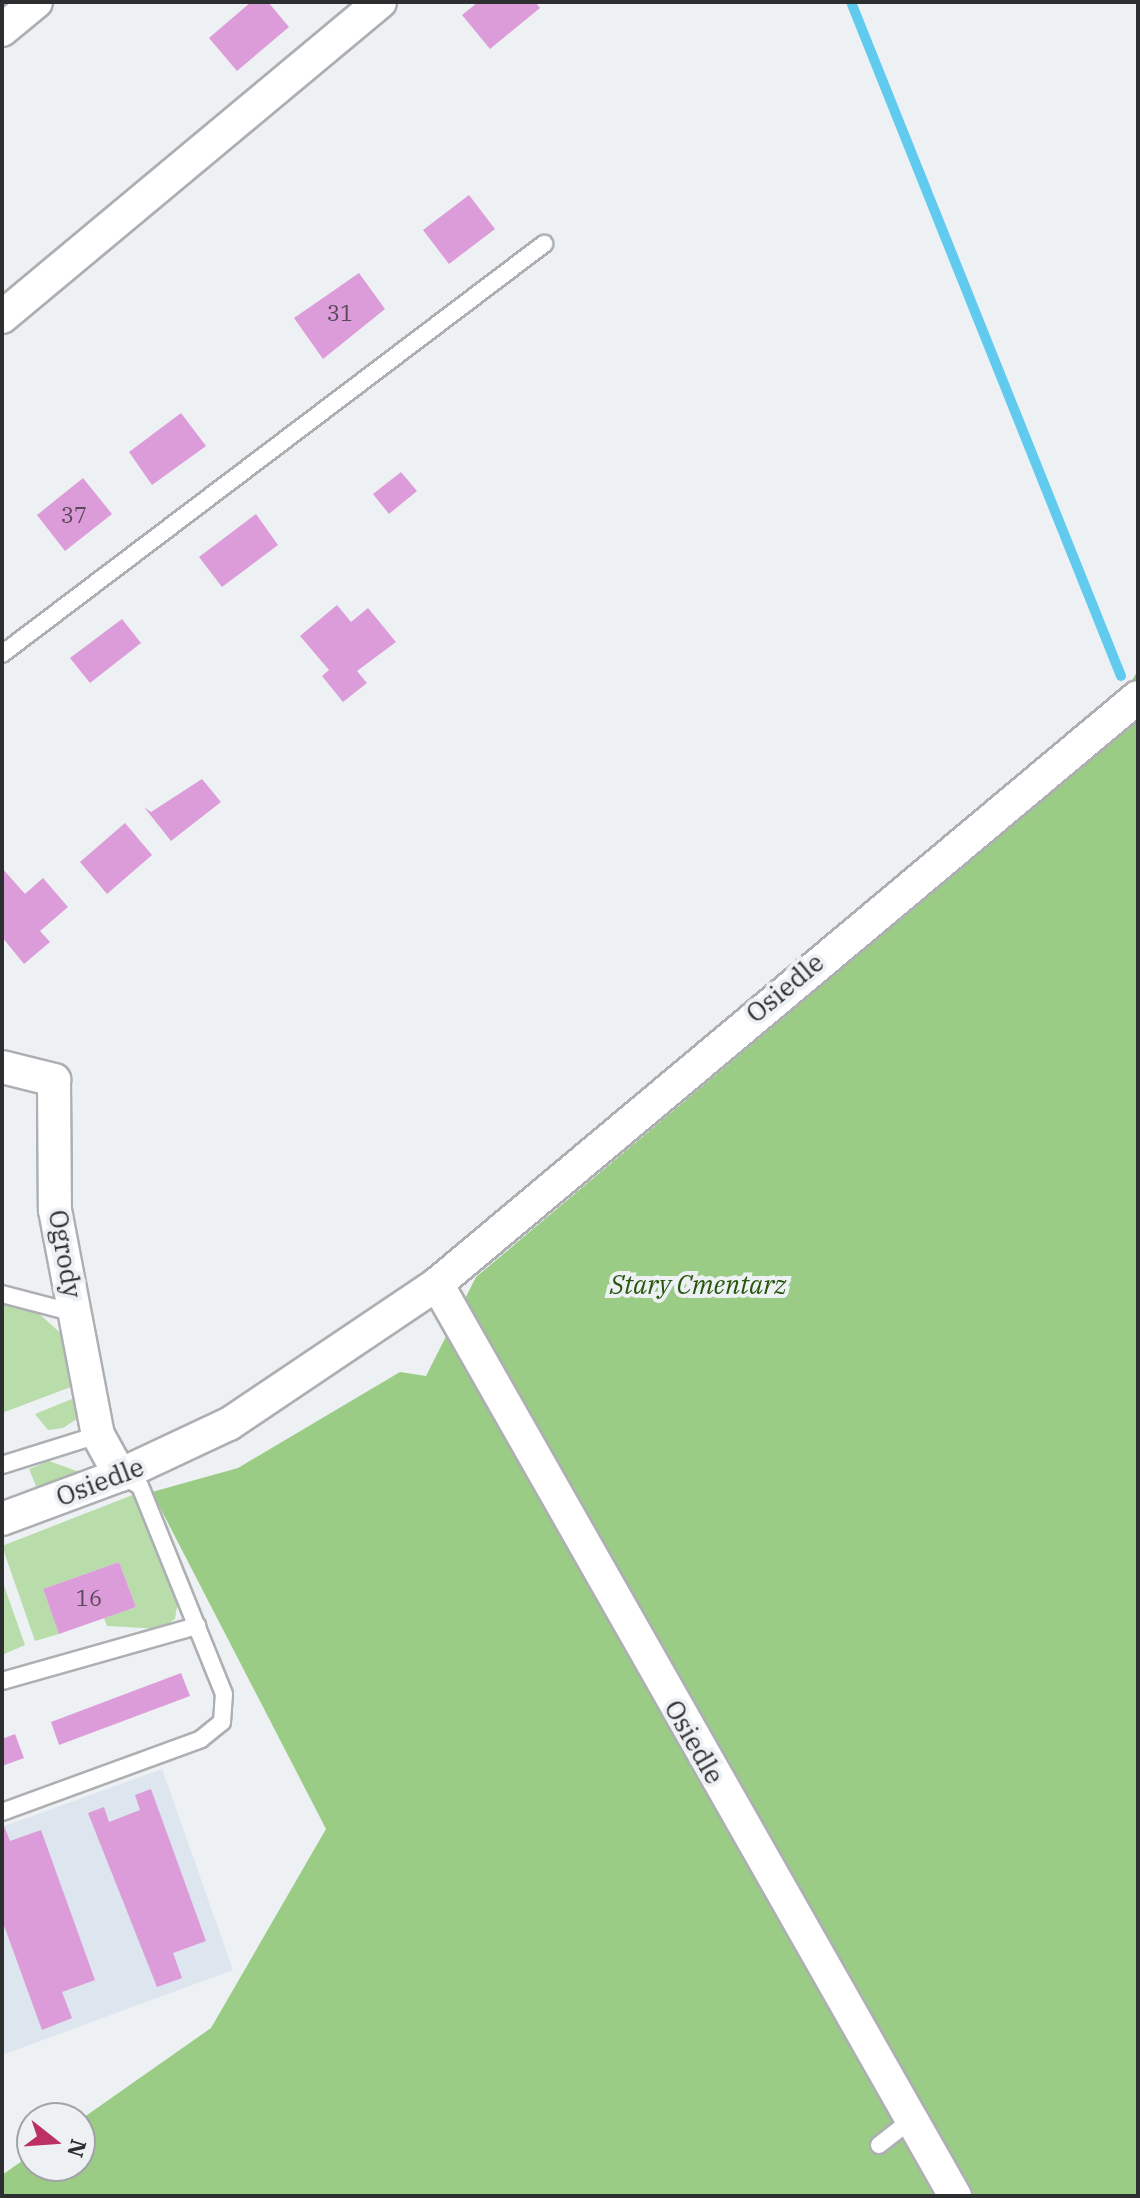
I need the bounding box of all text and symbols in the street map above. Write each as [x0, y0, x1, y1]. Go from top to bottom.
house number: 31 [327, 300, 353, 326]
house number: 37 [61, 502, 87, 528]
street label: Osiedle [740, 947, 830, 1029]
street label: Ogrody [42, 1208, 88, 1300]
park label: Stary Cmentarz [610, 1269, 786, 1301]
street label: Osiedle [52, 1451, 148, 1513]
house number: 16 [76, 1585, 102, 1611]
street label: Osiedle [658, 1695, 730, 1789]
north arrow [16, 2102, 96, 2182]
text: N [61, 2136, 94, 2161]

